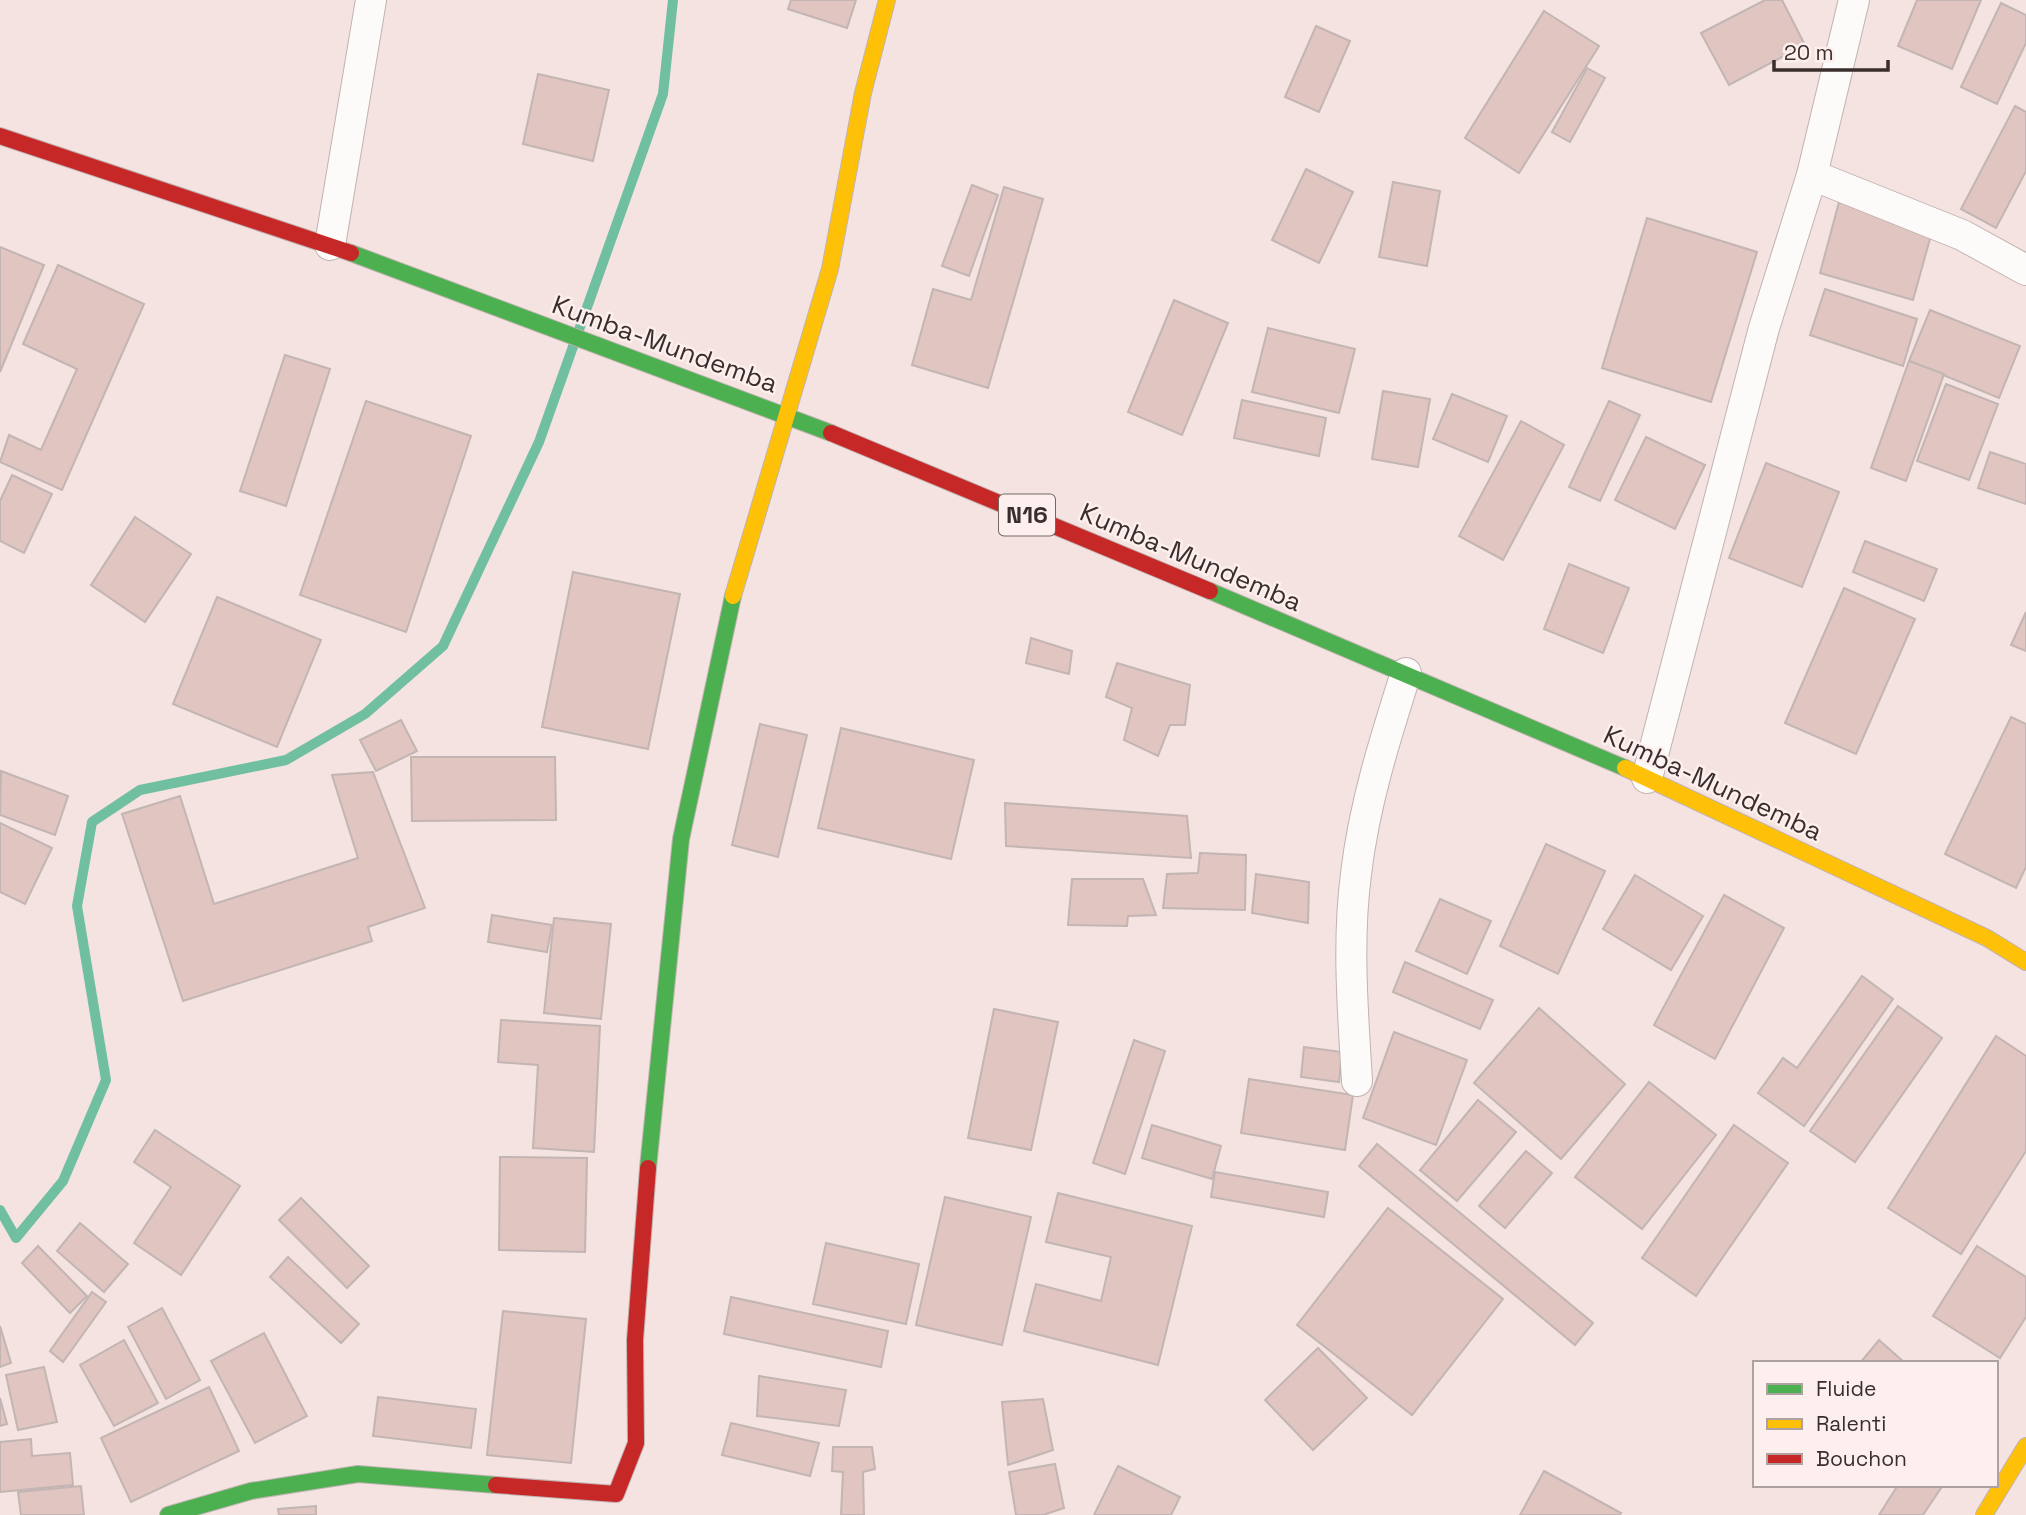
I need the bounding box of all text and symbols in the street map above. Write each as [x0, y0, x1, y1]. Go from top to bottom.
scale bar [1774, 28, 1888, 72]
text: 20 m [1784, 39, 1834, 66]
street label: Kumba-Mundemba [547, 287, 783, 401]
road number: N16 [999, 494, 1055, 536]
street label: Kumba-Mundemba [1075, 495, 1307, 619]
street label: Kumba-Mundemba [1598, 717, 1828, 849]
legend [1753, 1361, 1998, 1487]
text: Fluide [1816, 1375, 1876, 1402]
text: Ralenti [1816, 1410, 1886, 1437]
text: Bouchon [1816, 1445, 1907, 1472]

